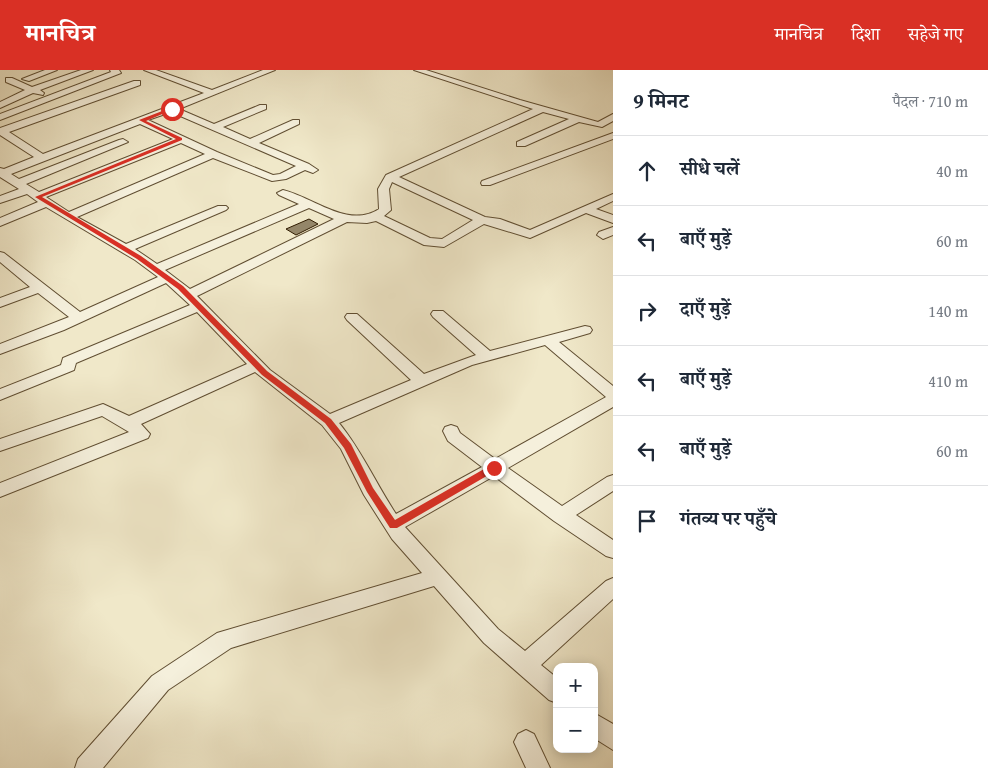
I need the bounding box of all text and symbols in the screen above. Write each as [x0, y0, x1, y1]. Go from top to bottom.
text: मानचित्र [25, 15, 95, 50]
text: मानचित्र [774, 20, 823, 47]
text: दिशा [851, 20, 880, 47]
text: सहेजे गए [908, 20, 963, 47]
text: 9 मिनट [633, 85, 688, 116]
text: पैदल · 710 m [892, 89, 968, 113]
route start [161, 98, 184, 121]
text: सीधे चलें [680, 154, 739, 182]
icon: ahead [633, 157, 661, 185]
text: 40 m [936, 159, 968, 183]
text: बाएँ मुड़ें [680, 224, 731, 252]
icon: left [633, 227, 661, 255]
text: 60 m [936, 229, 968, 253]
text: दाएँ मुड़ें [680, 294, 731, 322]
icon: right [633, 297, 661, 325]
text: 140 m [928, 299, 968, 323]
text: बाएँ मुड़ें [680, 364, 731, 392]
icon: left [633, 367, 661, 395]
text: 410 m [928, 369, 968, 393]
text: बाएँ मुड़ें [680, 434, 731, 462]
icon: left [633, 437, 661, 465]
text: 60 m [936, 439, 968, 463]
route end [483, 457, 506, 480]
text: गंतव्य पर पहुँचे [680, 504, 776, 532]
icon: arrive [633, 507, 661, 535]
map controls [553, 663, 598, 753]
button: + [553, 663, 598, 708]
button: − [553, 708, 598, 753]

